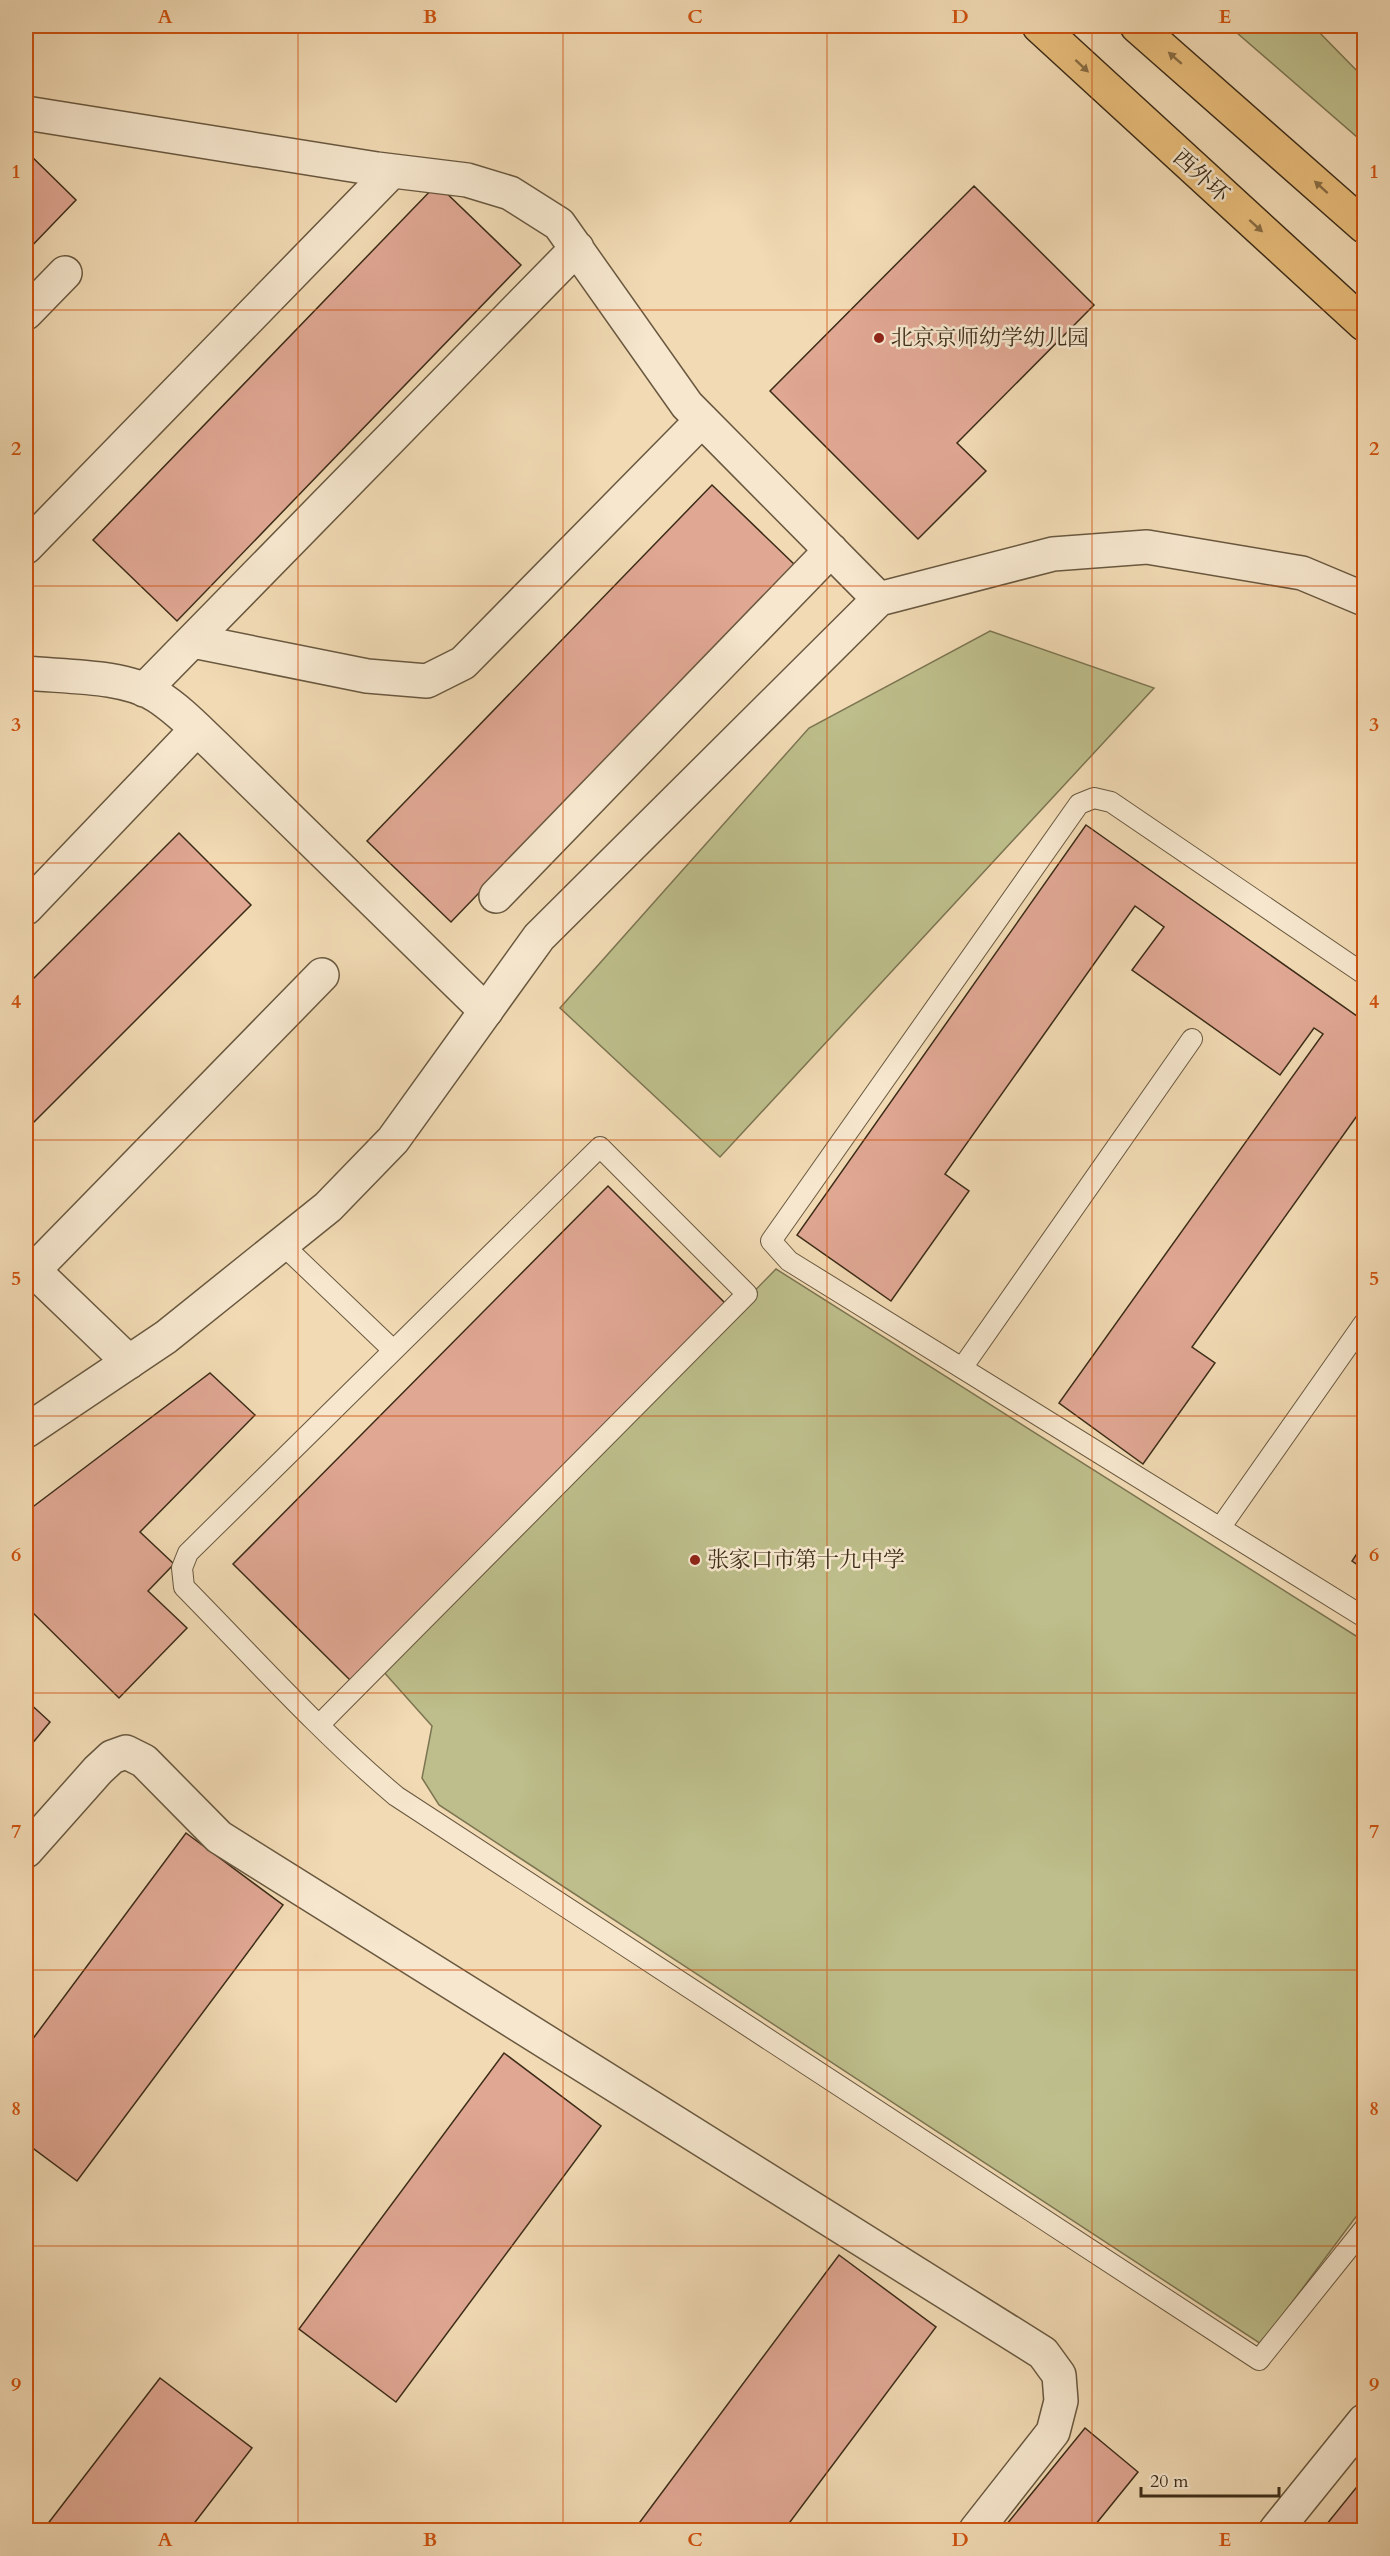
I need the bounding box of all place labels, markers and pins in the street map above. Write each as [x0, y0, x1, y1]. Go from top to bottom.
place label: 北京京师幼学幼儿园 [891, 323, 1089, 353]
marker: 北京京师幼学幼儿园 [872, 331, 886, 345]
place label: 张家口市第十九中学 [707, 1545, 905, 1575]
marker: 张家口市第十九中学 [688, 1553, 702, 1567]

